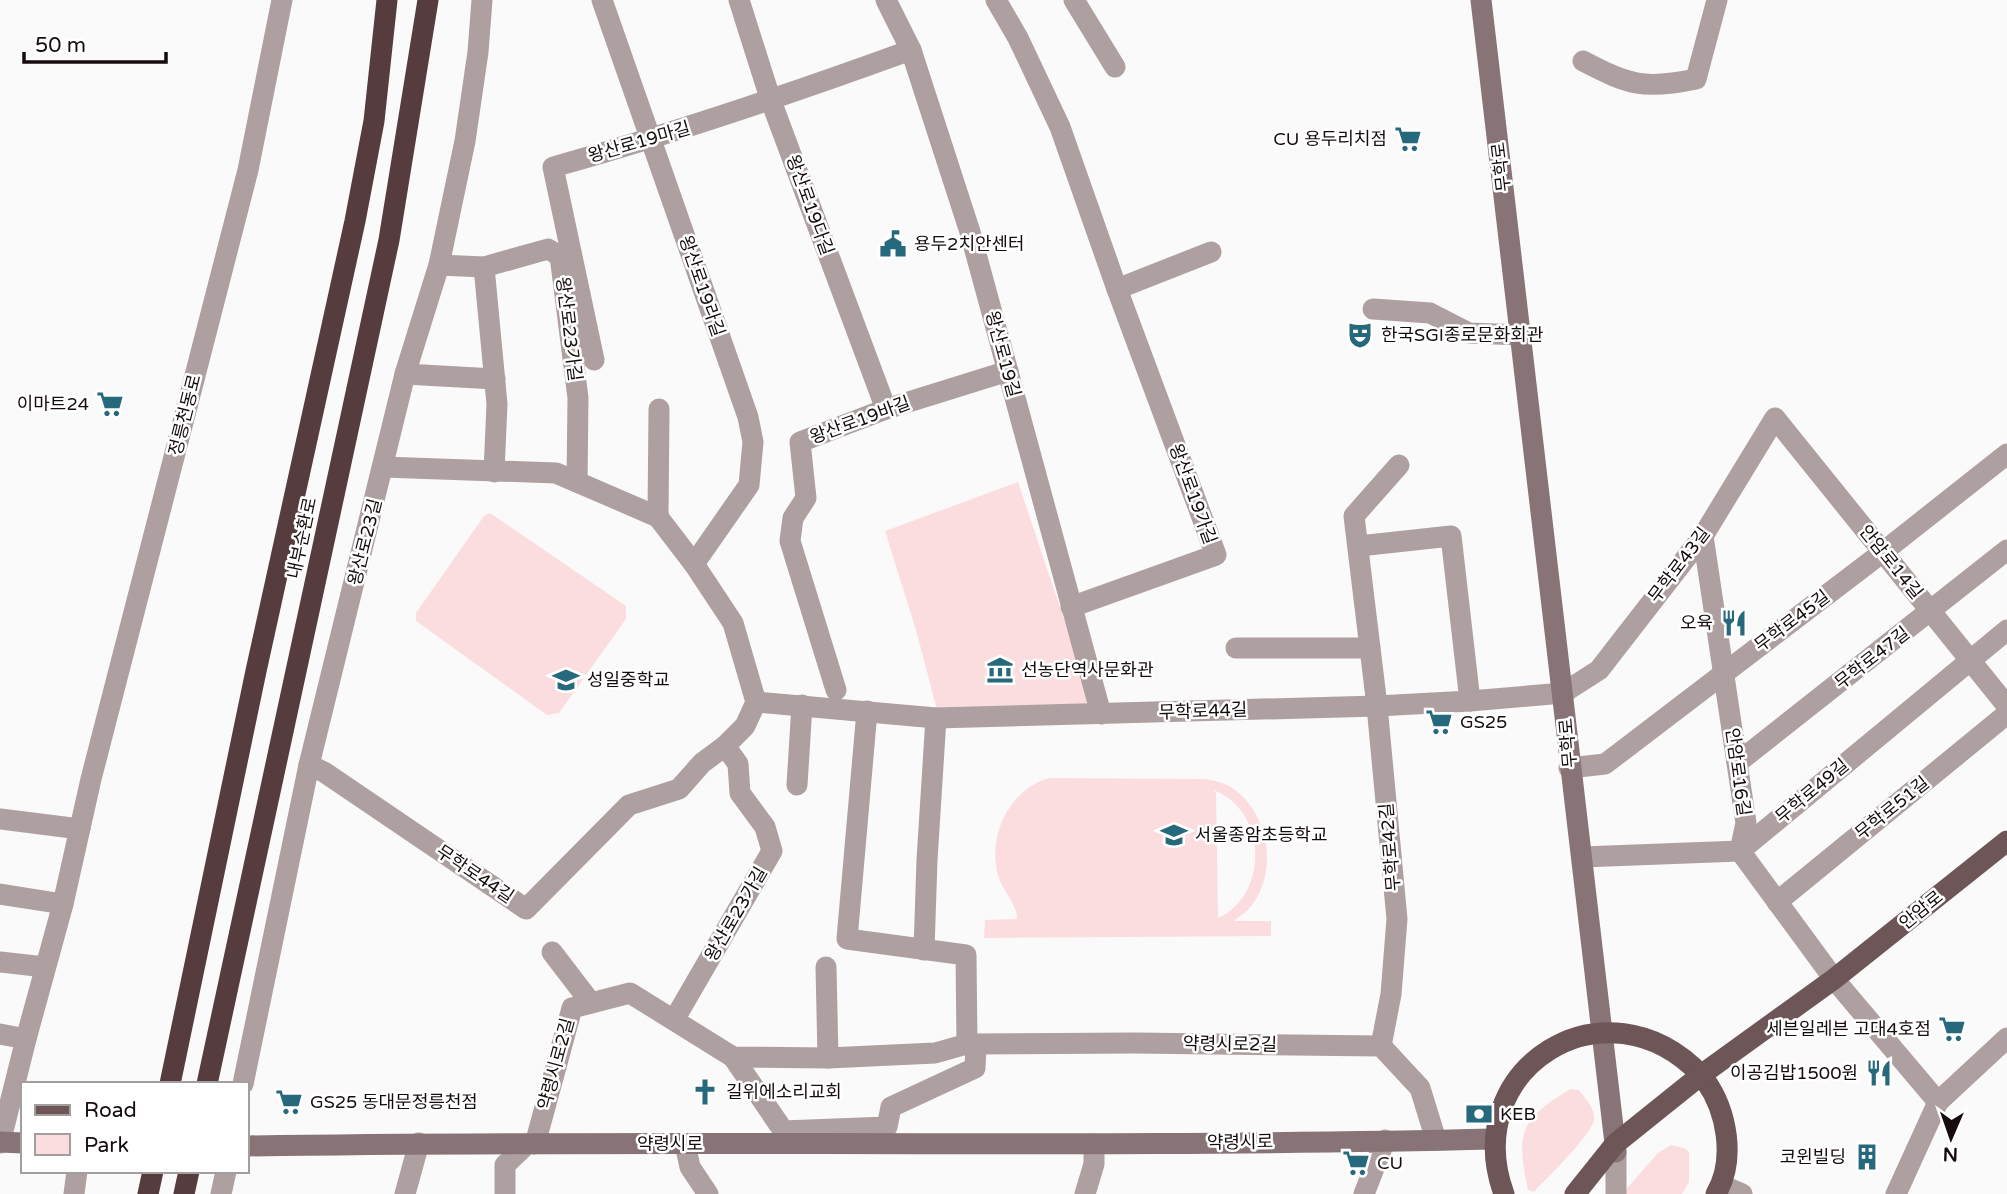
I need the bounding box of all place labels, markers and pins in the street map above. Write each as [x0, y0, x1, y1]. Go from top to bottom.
supermarket icon: CU 용두리치점 [1393, 124, 1423, 154]
place label: CU 용두리치점 [1273, 128, 1387, 150]
public building icon: 용두2치안센터 [878, 229, 908, 259]
place label: 용두2치안센터 [914, 233, 1025, 255]
theatre icon: 한국SGI종로문화회관 [1345, 320, 1375, 350]
place label: 한국SGI종로문화회관 [1381, 324, 1544, 346]
supermarket icon: 이마트24 [95, 389, 125, 419]
place label: 이마트24 [17, 393, 89, 415]
restaurant icon: 오육 [1719, 608, 1749, 638]
place label: 오육 [1680, 612, 1713, 634]
museum icon: 선농단역사문화관 [985, 655, 1015, 685]
place label: 선농단역사문화관 [1021, 659, 1154, 681]
school or university icon: 성일중학교 [551, 665, 581, 695]
place label: 성일중학교 [587, 669, 670, 691]
supermarket icon: GS25 [1424, 707, 1454, 737]
place label: GS25 [1460, 711, 1507, 733]
school or university icon: 서울종암초등학교 [1159, 820, 1189, 850]
place label: 서울종암초등학교 [1195, 824, 1327, 846]
supermarket icon: 세븐일레븐 고대4호점 [1937, 1014, 1967, 1044]
place label: 세븐일레븐 고대4호점 [1766, 1018, 1931, 1040]
restaurant icon: 이공김밥1500원 [1864, 1058, 1894, 1088]
place label: 이공김밥1500원 [1730, 1062, 1858, 1084]
church icon: 길위에소리교회 [690, 1077, 720, 1107]
place label: 길위에소리교회 [726, 1081, 842, 1103]
supermarket icon: GS25 동대문정릉천점 [274, 1087, 304, 1117]
place label: GS25 동대문정릉천점 [310, 1091, 478, 1113]
bank icon: KEB [1464, 1099, 1494, 1129]
place label: KEB [1500, 1103, 1536, 1125]
building icon: 코윈빌딩 [1852, 1142, 1882, 1172]
place label: 코윈빌딩 [1780, 1146, 1846, 1168]
supermarket icon: CU [1341, 1148, 1371, 1178]
place label: CU [1377, 1152, 1403, 1174]

